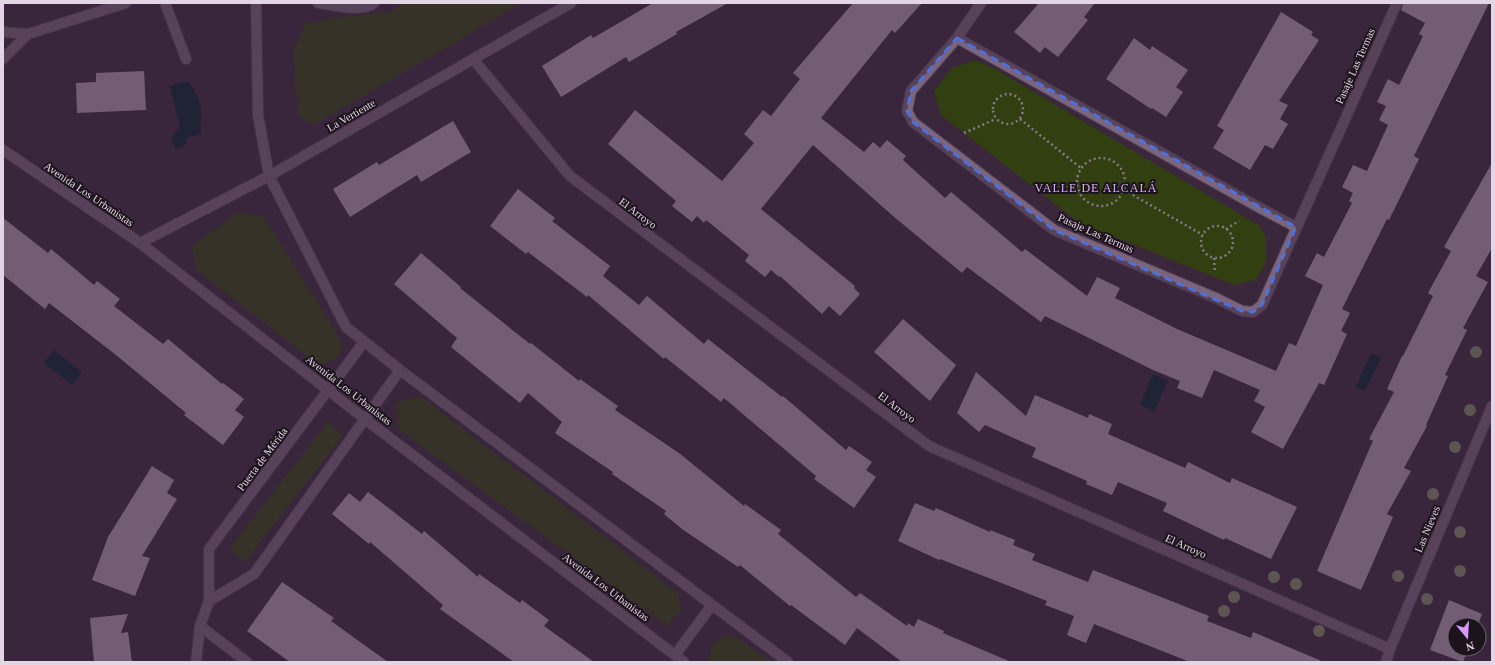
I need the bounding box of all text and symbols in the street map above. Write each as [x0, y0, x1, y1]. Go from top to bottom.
street label: Pasaje Las Termas [1333, 26, 1377, 106]
street label: La Vertiente [325, 96, 377, 134]
street label: Avenida Los Urbanistas [42, 160, 136, 228]
district label: VALLE DE ALCALÁ [1035, 181, 1157, 195]
street label: El Arroyo [617, 195, 659, 231]
street label: Pasaje Las Termas [1056, 211, 1136, 255]
street label: Avenida Los Urbanistas [304, 353, 394, 427]
street label: El Arroyo [876, 389, 918, 425]
street label: Puerta de Mérida [234, 425, 290, 493]
street label: Las Nieves [1412, 504, 1442, 554]
street label: El Arroyo [1164, 532, 1209, 561]
street label: Avenida Los Urbanistas [560, 550, 652, 624]
north arrow [1447, 617, 1487, 657]
text: N [1464, 640, 1476, 653]

